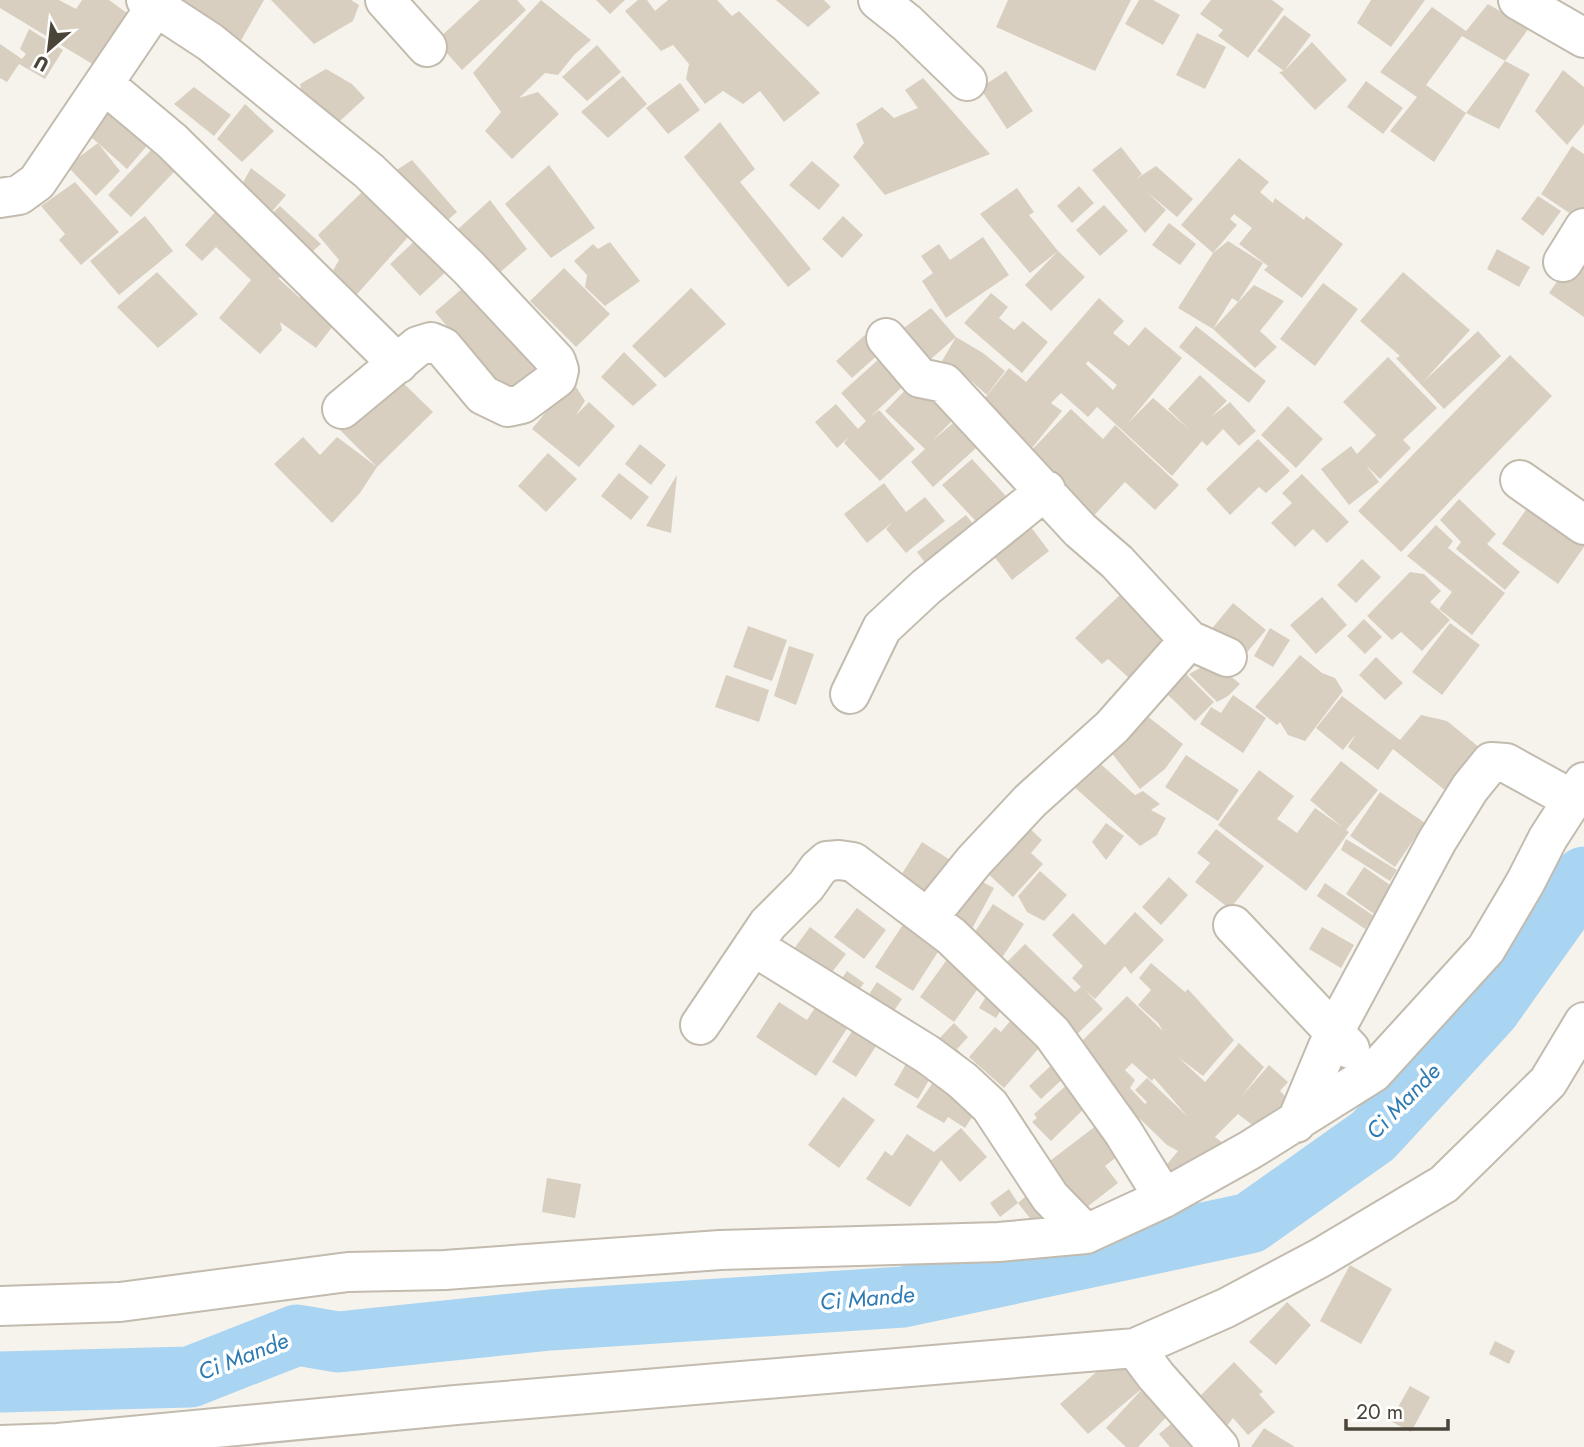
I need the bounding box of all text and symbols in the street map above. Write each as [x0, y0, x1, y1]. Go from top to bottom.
north arrow [14, 14, 84, 84]
text: U [29, 49, 53, 79]
water label: Ci Mande [1358, 1055, 1448, 1147]
water label: Ci Mande [818, 1277, 916, 1319]
water label: Ci Mande [193, 1323, 294, 1389]
scale bar [1346, 1388, 1448, 1432]
text: 20 m [1356, 1397, 1403, 1427]

